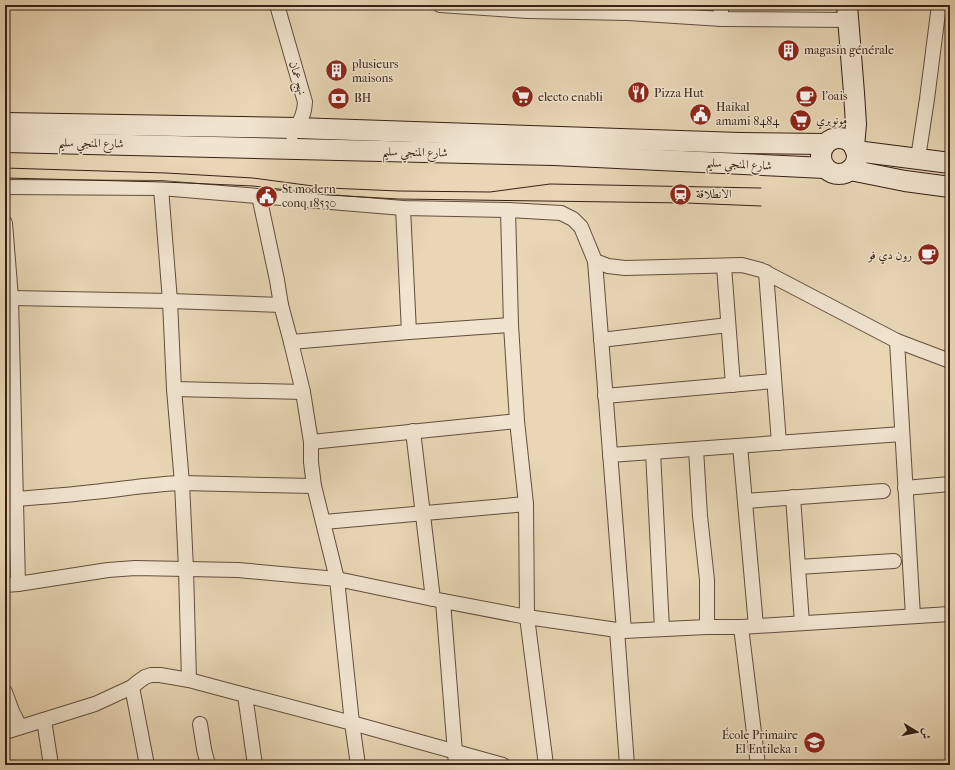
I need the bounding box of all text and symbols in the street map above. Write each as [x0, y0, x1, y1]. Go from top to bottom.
building icon: magasin générale [775, 37, 801, 63]
place label: magasin générale [804, 43, 894, 57]
place label: plusieurs maisons [351, 57, 399, 85]
building icon: plusieurs maisons [323, 58, 349, 84]
street label: نهج عمان [283, 59, 310, 98]
restaurant icon: Pizza Hut [625, 80, 651, 106]
cafe icon: l'oais [793, 83, 819, 109]
supermarket icon: electo enabli [509, 84, 535, 110]
bank icon: BH [326, 85, 352, 111]
place label: Pizza Hut [654, 86, 705, 100]
place label: l'oais [821, 89, 848, 103]
place label: electo enabli [538, 90, 603, 104]
place label: BH [354, 91, 372, 105]
place label: Haikal amami 8484 [716, 100, 780, 128]
public building icon: Haikal amami 8484 [687, 101, 713, 127]
supermarket icon: مونوبري [787, 107, 813, 133]
place label: مونوبري [816, 113, 847, 130]
street label: شارع المنجي سليم [58, 135, 124, 156]
street label: شارع المنجي سليم [382, 144, 448, 165]
street label: شارع المنجي سليم [705, 155, 773, 178]
station icon: الانطلاقة [668, 181, 694, 207]
place label: St modern conq 18530 [282, 182, 336, 210]
public building icon: St modern conq 18530 [253, 183, 279, 209]
place label: الانطلاقة [696, 187, 732, 201]
cafe icon: رون دي فو [915, 242, 941, 268]
place label: رون دي فو [867, 248, 912, 265]
north arrow [897, 712, 937, 752]
place label: École Primaire El Entileka 1 [722, 727, 798, 756]
text: ش [919, 727, 934, 740]
school or university icon: École Primaire El Entileka 1 [801, 729, 827, 755]

